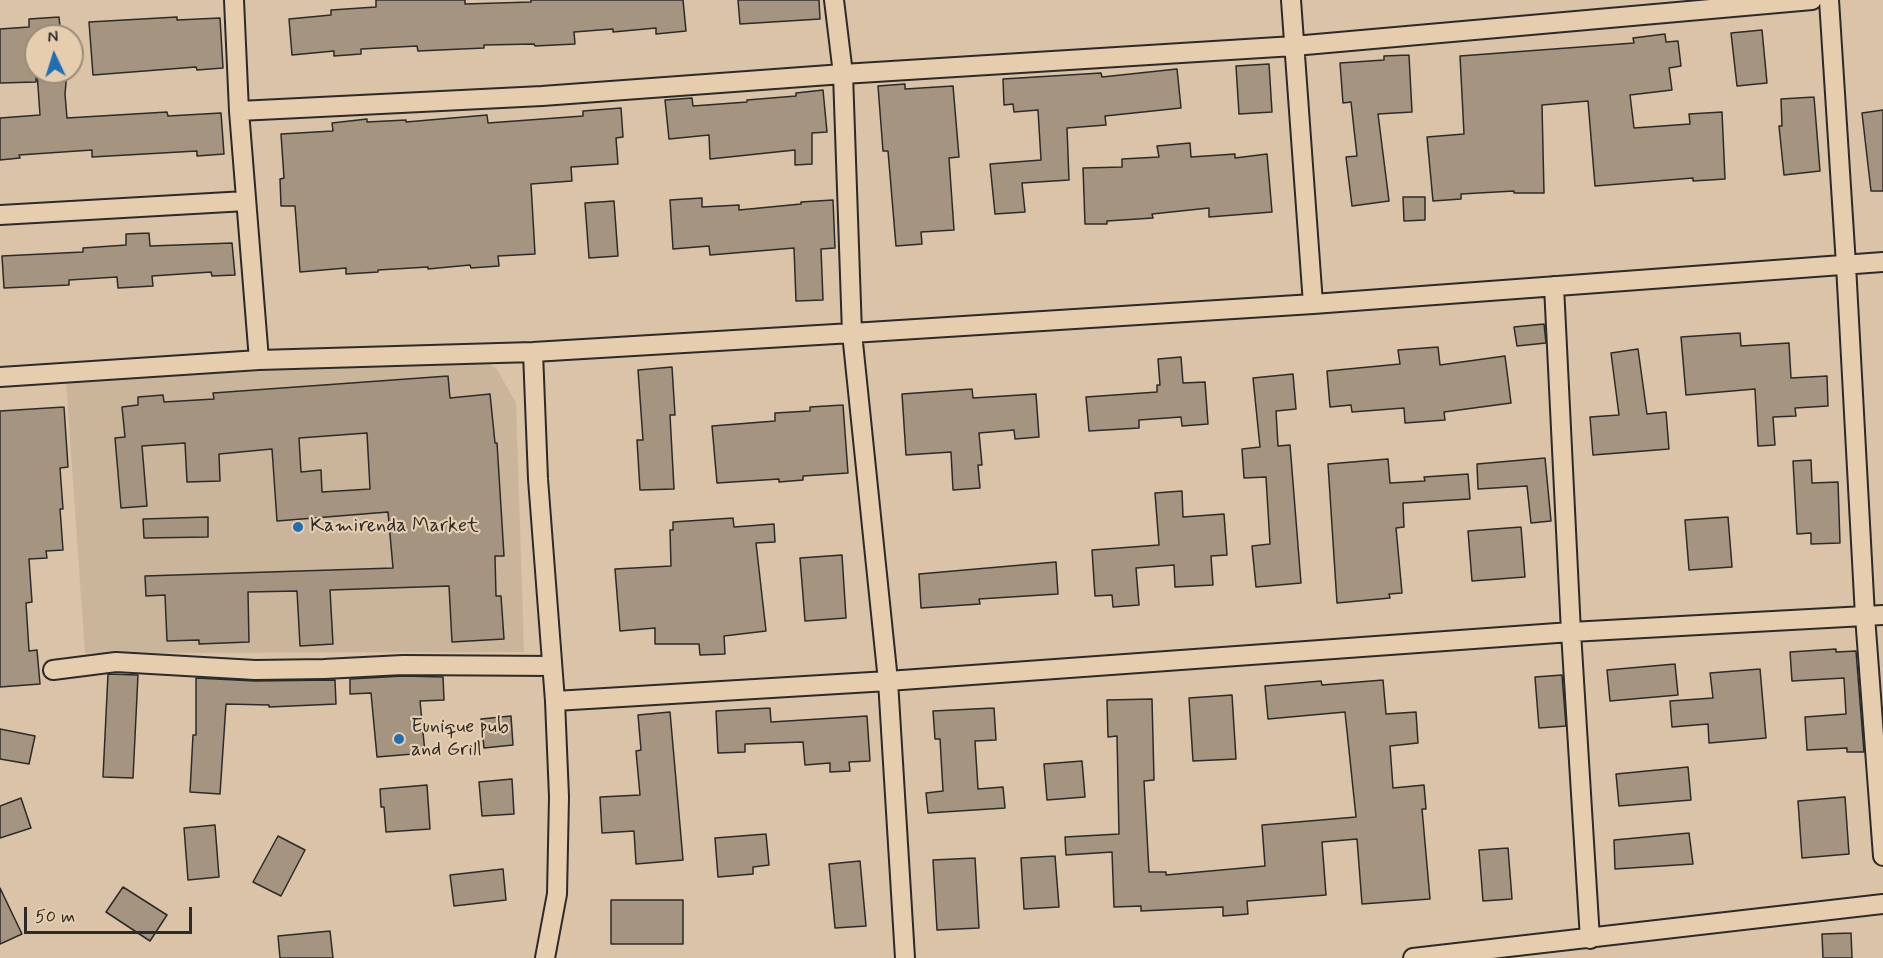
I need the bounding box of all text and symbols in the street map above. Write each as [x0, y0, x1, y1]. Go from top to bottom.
north arrow [24, 24, 84, 84]
text: N [47, 27, 59, 48]
place label: Kamirenda Market [310, 515, 479, 539]
marker: Kamirenda Market [291, 520, 305, 534]
place label: Eunique pub and Grill [411, 716, 509, 763]
marker: Eunique pub and Grill [392, 732, 406, 746]
scale bar [27, 895, 195, 933]
text: 50 m [35, 905, 75, 929]

